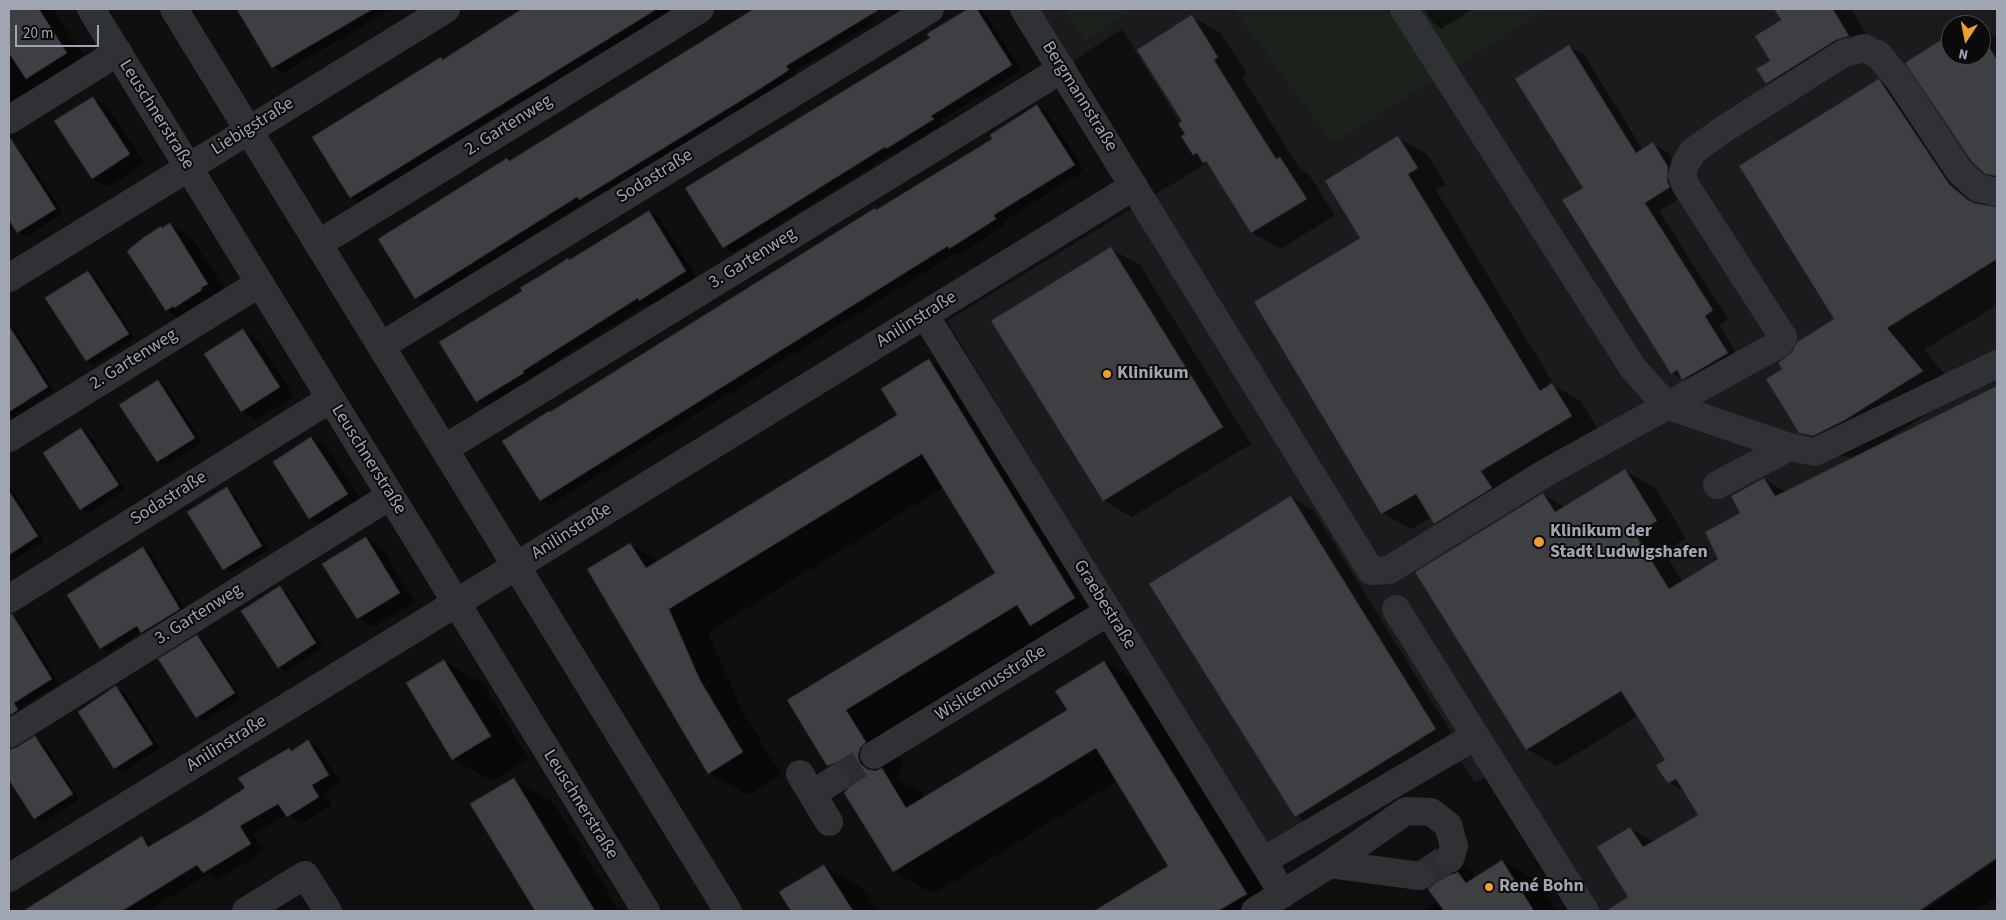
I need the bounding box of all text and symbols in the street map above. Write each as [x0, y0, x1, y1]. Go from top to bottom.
scale bar [18, 15, 101, 47]
north arrow [1941, 15, 1991, 65]
text: 20 m [23, 23, 53, 44]
street label: Bergmannstraße [1037, 38, 1121, 156]
text: N [1957, 43, 1970, 64]
street label: Leuschnerstraße [114, 56, 198, 174]
street label: 2. Gartenweg [461, 91, 557, 161]
street label: Liebigstraße [208, 93, 298, 161]
street label: Sodastraße [613, 145, 697, 209]
street label: 3. Gartenweg [705, 224, 801, 294]
street label: Anilinstraße [873, 287, 961, 353]
street label: 2. Gartenweg [86, 325, 182, 395]
place label: Klinikum [1117, 363, 1189, 385]
marker: Klinikum [1101, 368, 1113, 380]
street label: Leuschnerstraße [326, 401, 410, 519]
street label: Sodastraße [127, 467, 211, 531]
street label: Anilinstraße [528, 499, 616, 565]
place label: Klinikum der Stadt Ludwigshafen [1550, 521, 1708, 564]
marker: Klinikum der Stadt Ludwigshafen [1532, 535, 1546, 549]
street label: Graebestraße [1068, 556, 1140, 654]
street label: 3. Gartenweg [151, 580, 247, 650]
street label: Wislicenusstraße [932, 641, 1050, 727]
street label: Anilinstraße [183, 711, 271, 777]
street label: Leuschnerstraße [538, 746, 622, 864]
place label: René Bohn [1499, 876, 1584, 898]
marker: René Bohn [1483, 881, 1495, 893]

